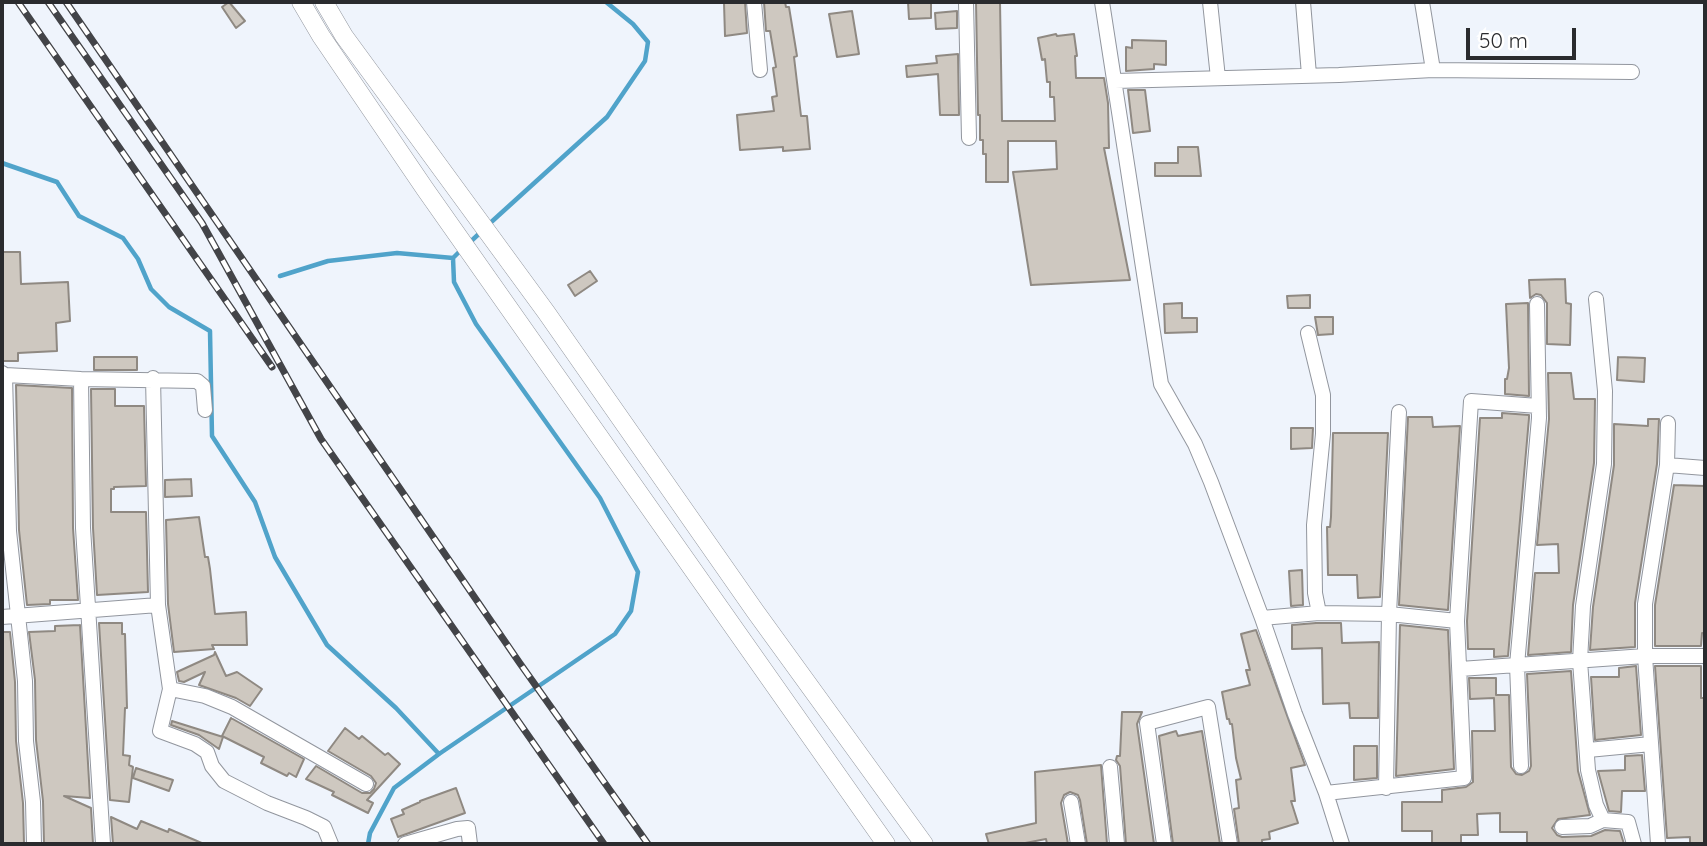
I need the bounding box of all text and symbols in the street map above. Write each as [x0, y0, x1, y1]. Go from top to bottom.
scale bar [1469, 14, 1579, 58]
text: 50 m [1479, 27, 1528, 53]

